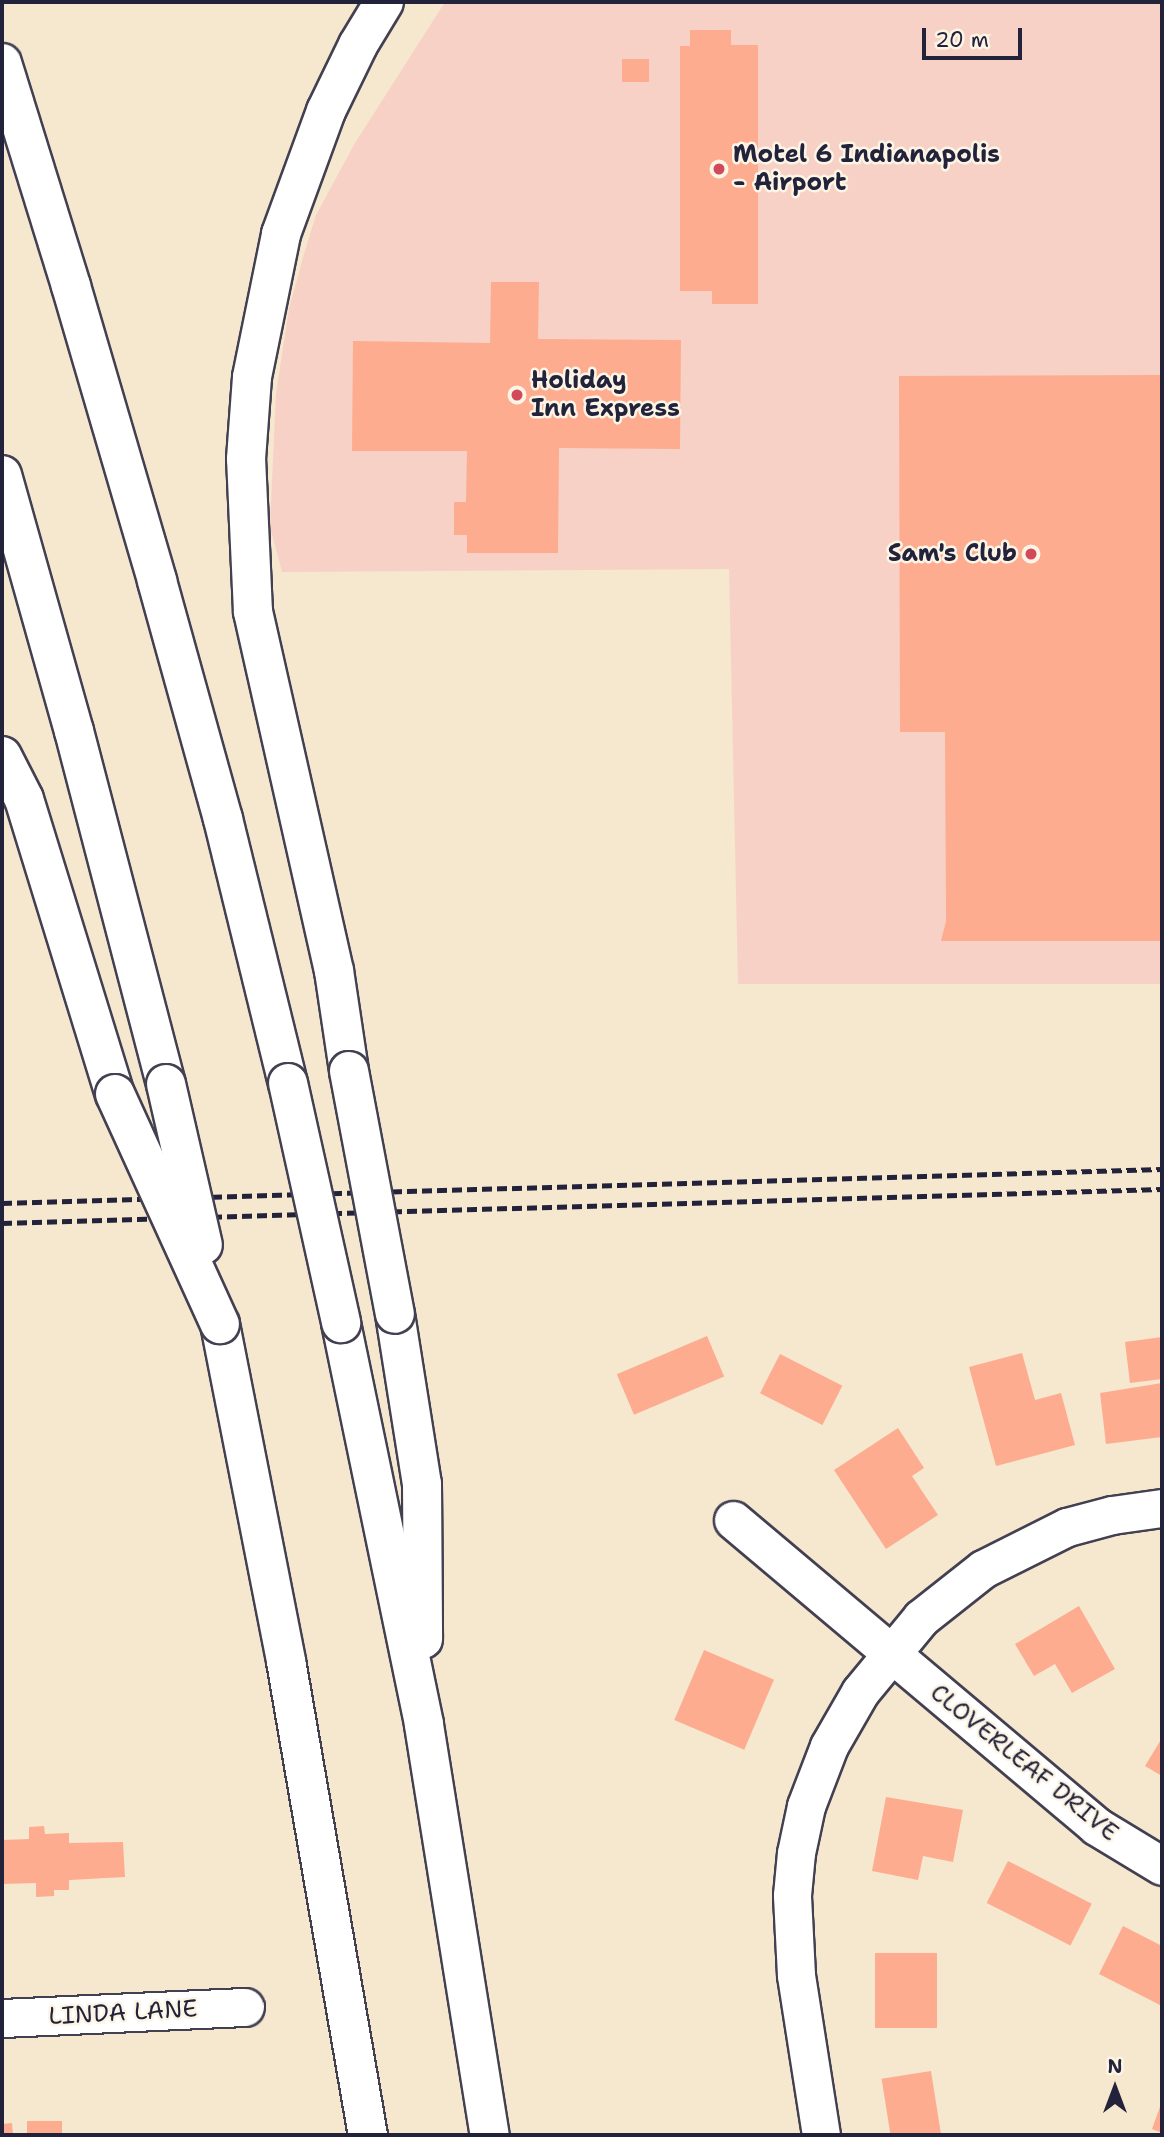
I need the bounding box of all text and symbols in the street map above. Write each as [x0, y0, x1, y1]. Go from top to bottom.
scale bar [926, 14, 1026, 58]
text: 20 m [935, 26, 989, 54]
place label: Motel 6 Indianapolis - Airport [733, 141, 1000, 197]
marker: Motel 6 Indianapolis - Airport [711, 161, 727, 177]
place label: Holiday Inn Express [531, 367, 680, 423]
marker: Holiday Inn Express [509, 387, 525, 403]
place label: Sam's Club [888, 540, 1017, 568]
marker: Sam's Club [1023, 546, 1039, 562]
street label: CLOVERLEAF DRIVE [924, 1678, 1124, 1848]
street label: LINDA LANE [48, 1995, 198, 2031]
north arrow [1080, 2053, 1150, 2123]
text: N [1107, 2054, 1123, 2079]

